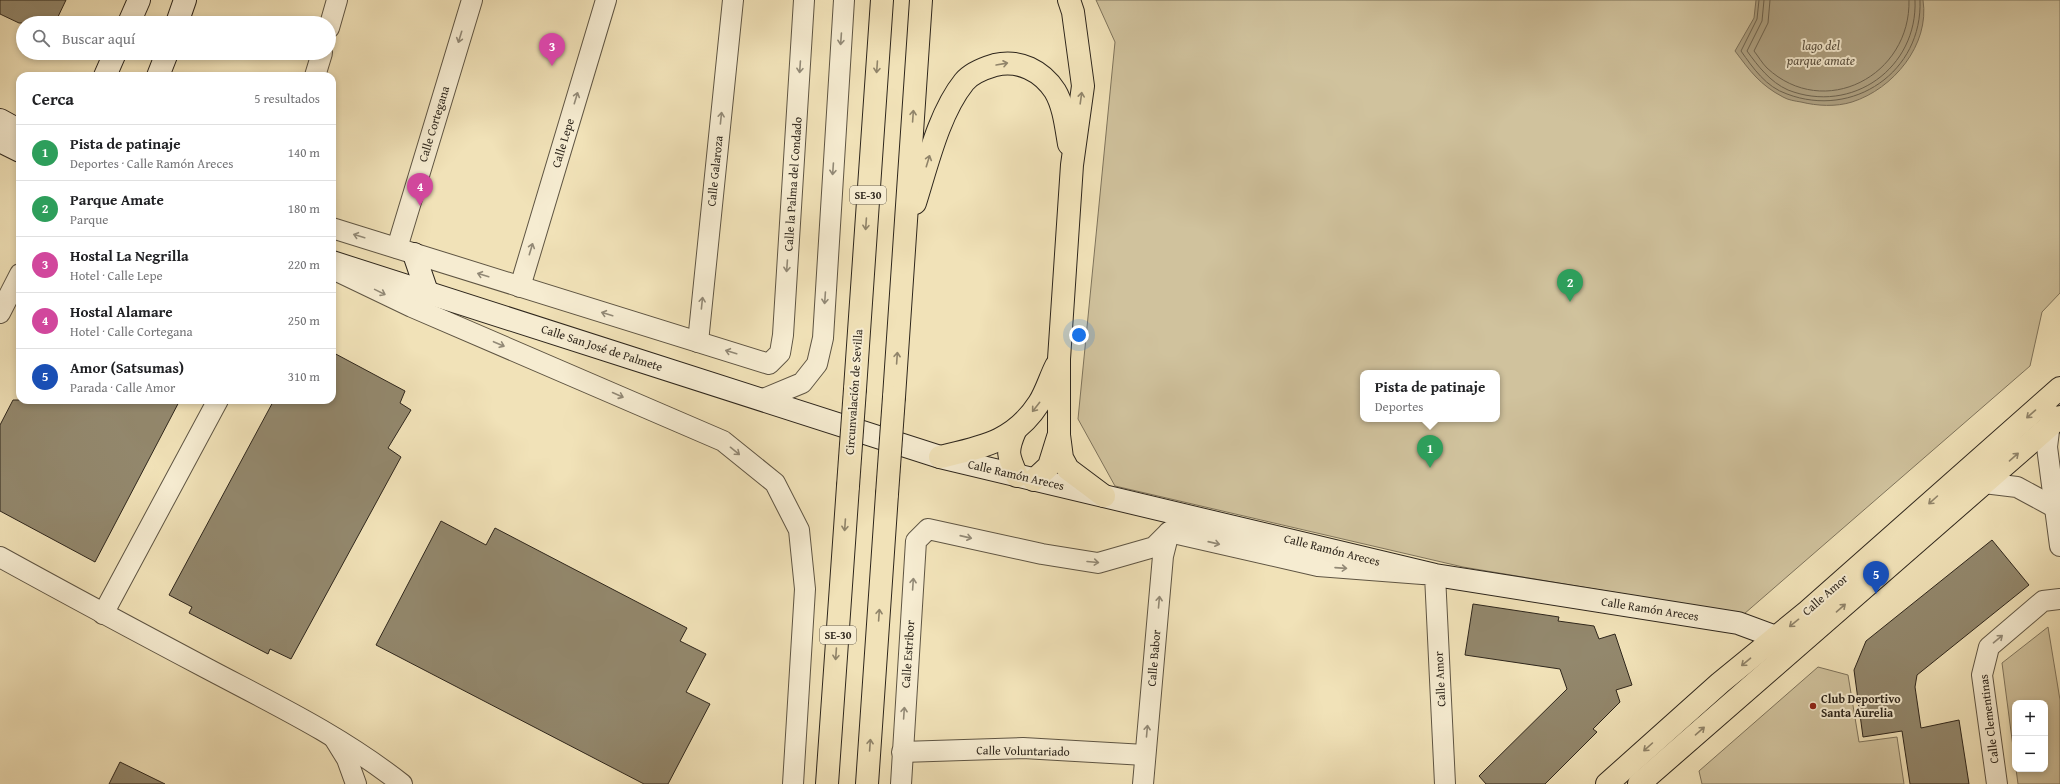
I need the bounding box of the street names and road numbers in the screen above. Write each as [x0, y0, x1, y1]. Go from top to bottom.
street label: Calle Cortegana [414, 83, 453, 164]
street label: Calle Lepe [547, 116, 578, 170]
street label: Calle la Palma del Condado [779, 116, 806, 252]
street label: Calle Galaroza [702, 135, 727, 207]
road number: SE-30 [850, 186, 886, 204]
street label: Calle San José de Palmete [539, 320, 665, 375]
street label: Circunvalación de Sevilla [841, 328, 866, 455]
street label: Calle Ramón Areces [966, 455, 1066, 494]
street label: Calle Ramón Areces [1282, 529, 1382, 570]
street label: Calle Amor [1798, 570, 1851, 619]
street label: Calle Ramón Areces [1600, 592, 1700, 625]
street label: Calle Estribor [897, 619, 918, 688]
road number: SE-30 [820, 626, 856, 644]
street label: Calle Babor [1143, 629, 1164, 687]
street label: Calle Amor [1430, 651, 1449, 707]
street label: Calle Clementinas [1975, 673, 2002, 765]
street label: Calle Voluntariado [976, 741, 1070, 760]

